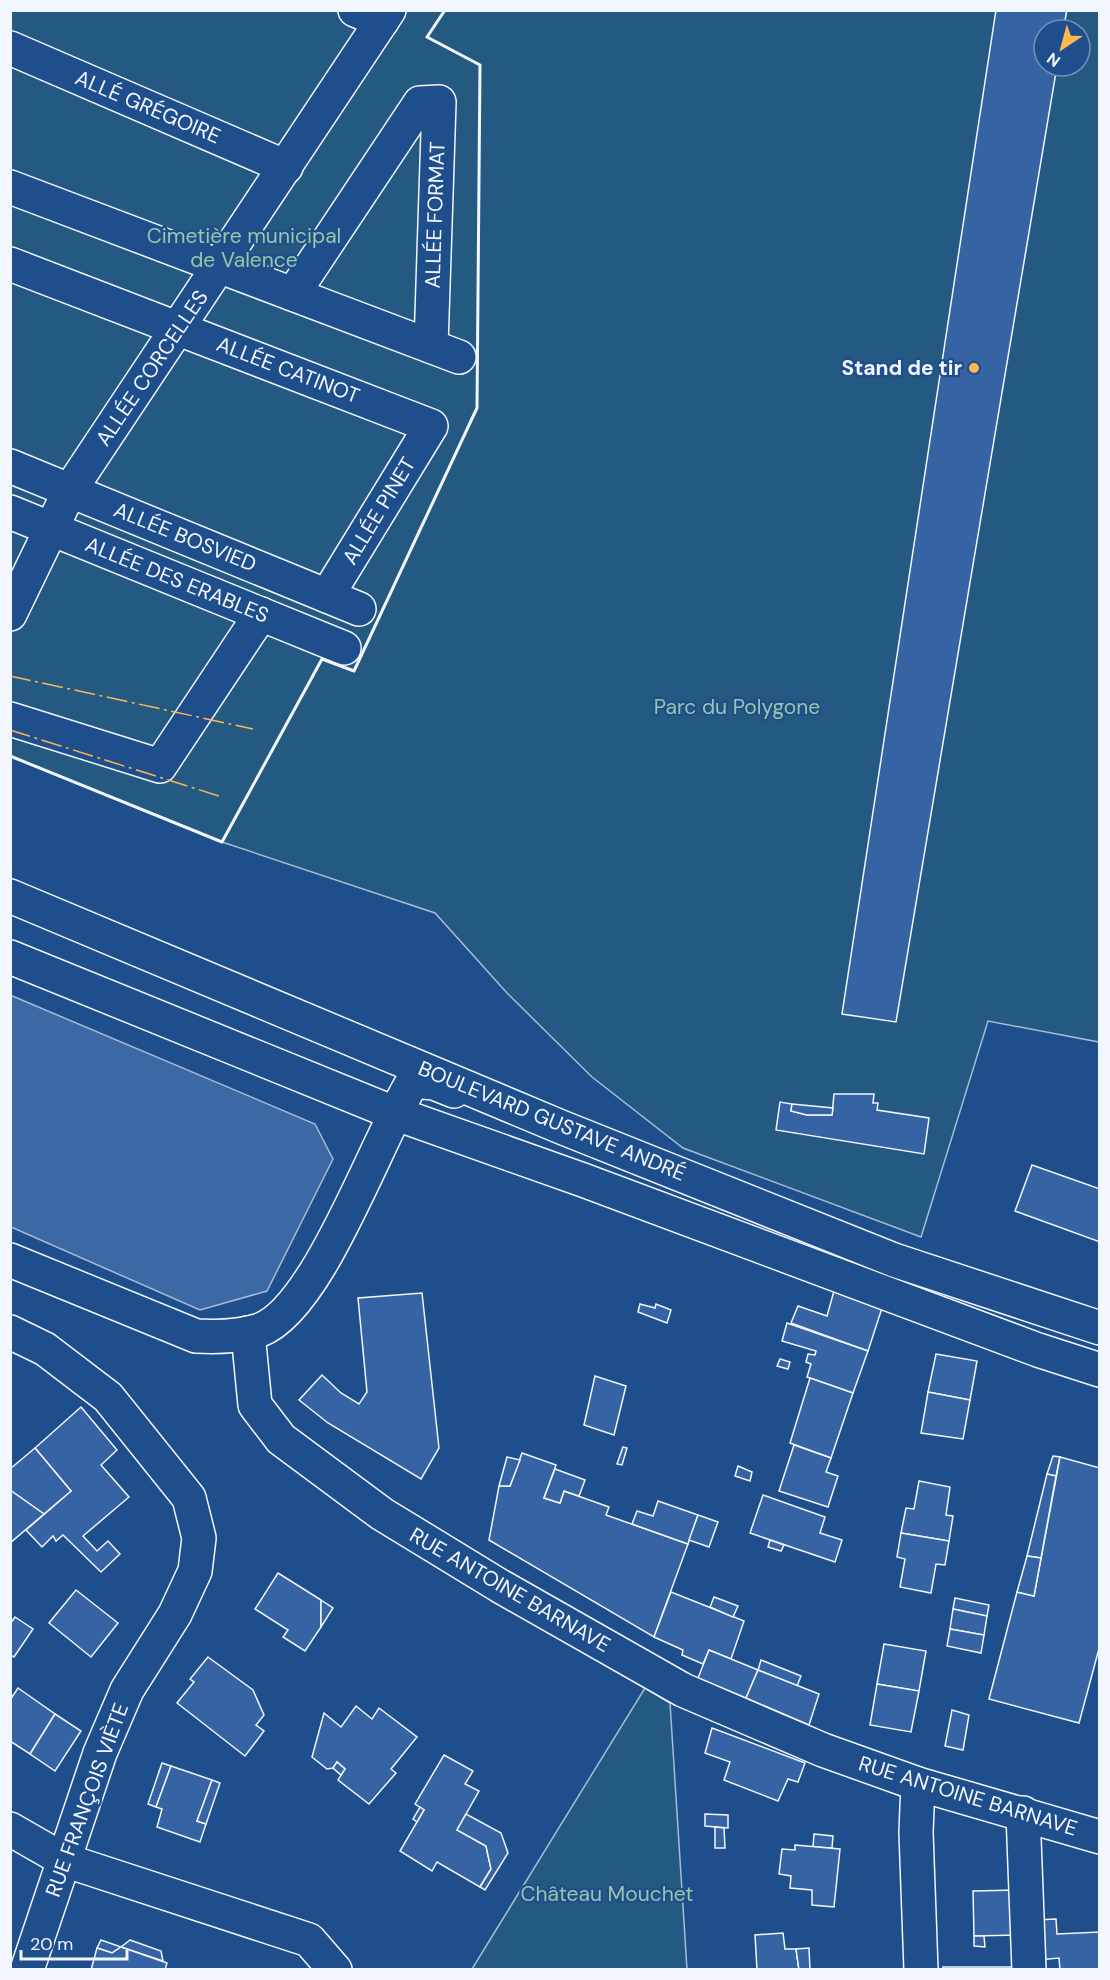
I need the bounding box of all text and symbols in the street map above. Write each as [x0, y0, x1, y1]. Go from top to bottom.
north arrow [1032, 18, 1092, 78]
text: N [1043, 48, 1064, 72]
street label: ALLÉ GRÉGOIRE [71, 64, 225, 150]
street label: ALLÉE FORMAT [418, 141, 452, 289]
park label: Cimetière municipal de Valence [147, 222, 341, 274]
street label: ALLÉE CORCELLES [89, 285, 215, 451]
street label: ALLÉE CATINOT [213, 330, 364, 410]
place label: Stand de tir [842, 354, 962, 382]
marker: Stand de tir [967, 361, 981, 375]
street label: ALLÉE PINET [336, 452, 422, 570]
street label: ALLÉE BOSVIED [110, 496, 260, 578]
street label: ALLÉE DES ERABLES [81, 530, 273, 630]
park label: Parc du Polygone [654, 693, 820, 721]
street label: BOULEVARD GUSTAVE ANDRÉ [414, 1054, 690, 1188]
street label: RUE ANTOINE BARNAVE [405, 1521, 615, 1659]
street label: RUE FRANÇOIS VIÈTE [39, 1699, 135, 1901]
street label: RUE ANTOINE BARNAVE [855, 1749, 1081, 1843]
park label: Château Mouchet [520, 1880, 694, 1908]
scale bar [21, 1923, 128, 1961]
text: 20 m [30, 1932, 73, 1956]

